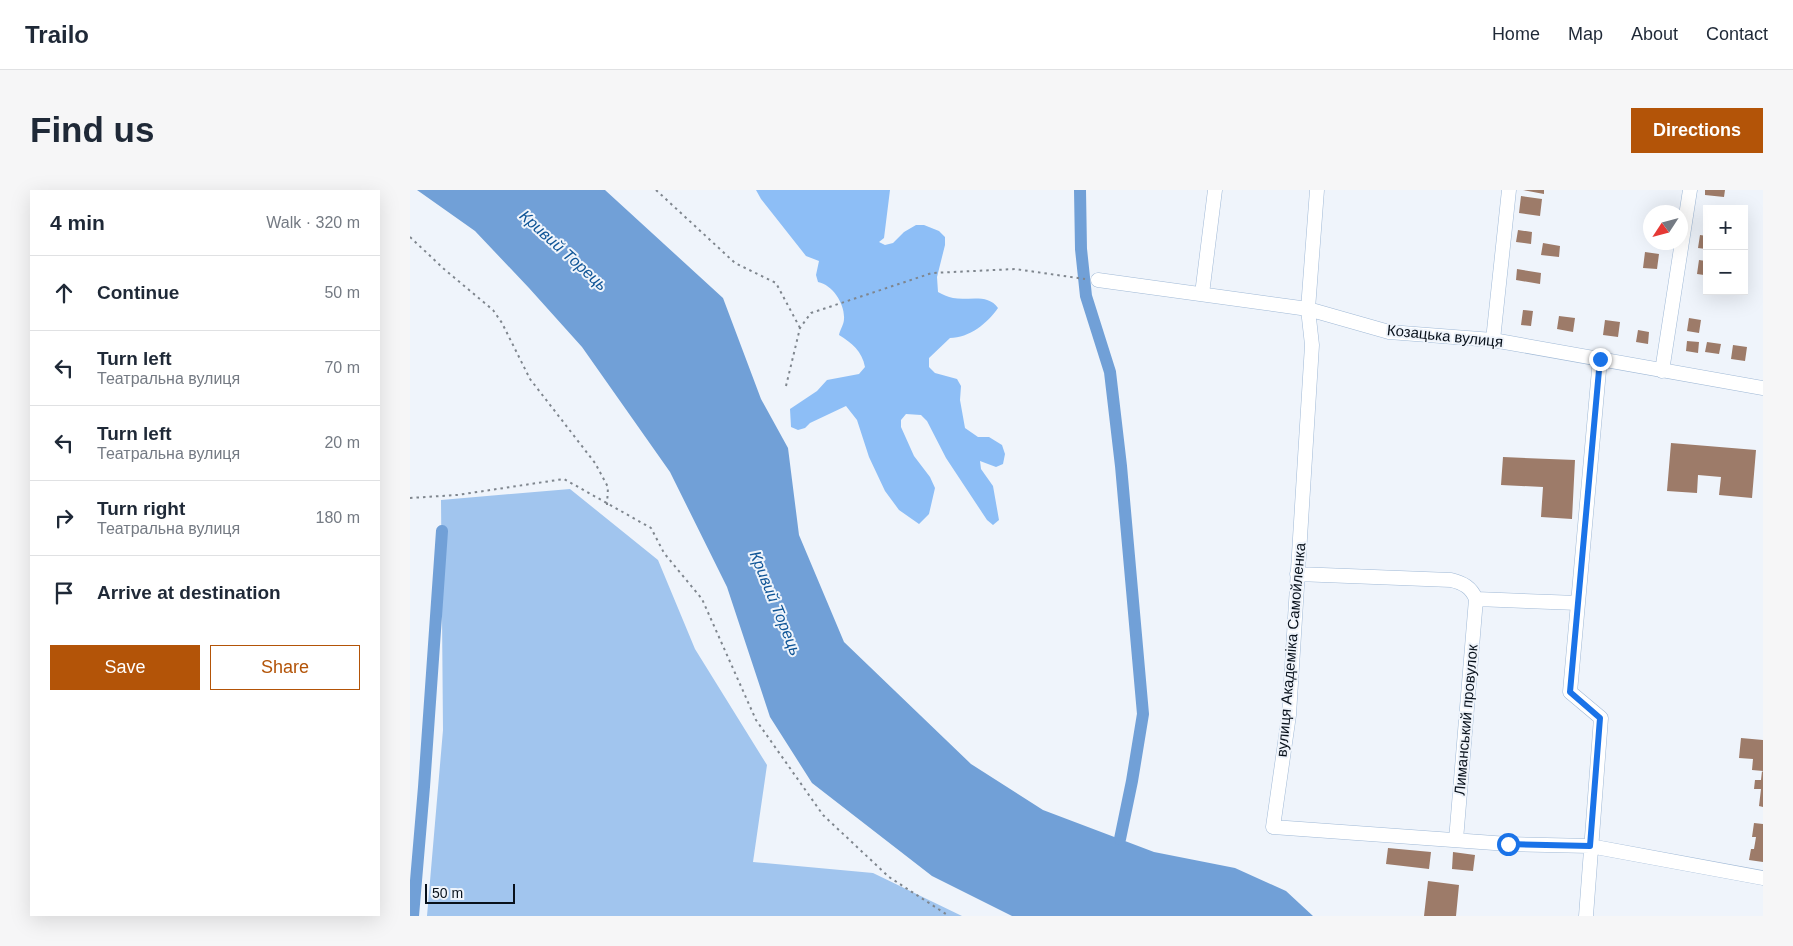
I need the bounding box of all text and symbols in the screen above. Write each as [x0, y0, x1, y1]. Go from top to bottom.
text: Trailo [25, 21, 89, 48]
text: Home [1492, 24, 1540, 44]
text: Map [1568, 24, 1603, 44]
text: About [1631, 24, 1678, 44]
text: Contact [1706, 24, 1768, 44]
button: Directions [1631, 108, 1763, 153]
text: Find us [30, 110, 154, 149]
north arrow [1643, 205, 1688, 250]
map controls [1703, 205, 1748, 295]
button: + [1703, 205, 1748, 250]
water label: Кривий Торець [517, 207, 611, 294]
text: 4 min [50, 211, 105, 234]
text: Walk · 320 m [266, 214, 360, 231]
button: − [1703, 250, 1748, 295]
icon: ahead [50, 279, 78, 307]
text: Continue [97, 282, 179, 303]
text: 50 m [324, 284, 360, 301]
street label: Козацька вулиця [1386, 321, 1504, 350]
text: Turn left [97, 348, 172, 369]
route end [1589, 348, 1612, 371]
icon: left [50, 354, 78, 382]
text: 70 m [324, 359, 360, 376]
text: Театральна вулиця [97, 370, 240, 387]
text: Turn left [97, 423, 172, 444]
icon: left [50, 429, 78, 457]
text: 20 m [324, 434, 360, 451]
text: Театральна вулиця [97, 445, 240, 462]
text: Turn right [97, 498, 185, 519]
icon: right [50, 504, 78, 532]
text: 180 m [316, 509, 360, 526]
text: Театральна вулиця [97, 520, 240, 537]
street label: вулиця Академіка Самойленка [1273, 541, 1308, 758]
water label: Кривий Торець [747, 548, 804, 658]
icon: arrive [50, 579, 78, 607]
text: Arrive at destination [97, 582, 281, 603]
street label: Лиманський провулок [1450, 643, 1481, 796]
button: Save [50, 645, 200, 690]
button: Share [210, 645, 360, 690]
route start [1497, 833, 1520, 856]
scale bar [425, 881, 515, 904]
text: 50 m [432, 885, 463, 901]

